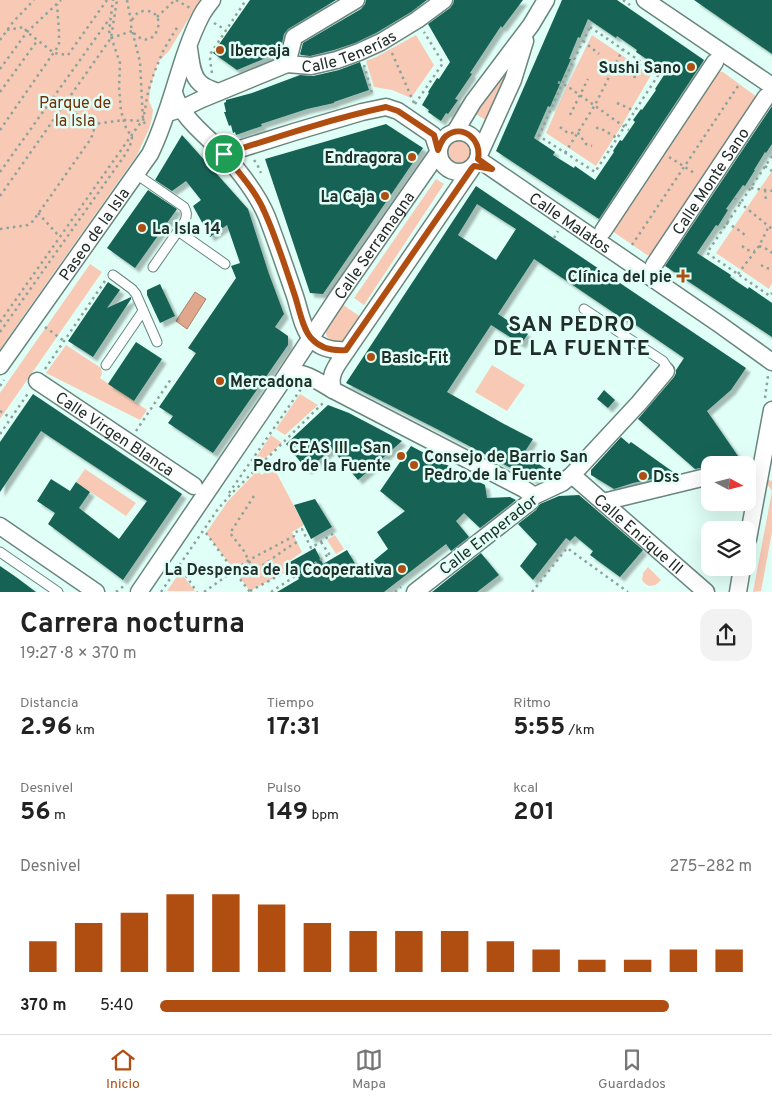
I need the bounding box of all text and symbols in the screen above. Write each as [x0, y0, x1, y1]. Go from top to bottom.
street label: Calle Tenerías [300, 27, 401, 78]
place label: Ibercaja [230, 42, 290, 62]
marker: Ibercaja [214, 44, 226, 56]
place label: Sushi Sano [598, 59, 681, 79]
marker: Sushi Sano [685, 61, 697, 73]
park label: Parque de la Isla [39, 94, 111, 132]
street label: Calle Monte Sano [669, 125, 755, 240]
pin [203, 133, 245, 175]
icon: arrive [210, 140, 238, 168]
place label: Endragora [324, 149, 402, 169]
marker: Endragora [406, 151, 418, 163]
street label: Paseo de la Isla [55, 185, 135, 285]
place label: La Caja [320, 188, 375, 208]
street label: Calle Serramagna [331, 188, 420, 304]
street label: Calle Malatos [524, 189, 614, 259]
marker: La Caja [379, 190, 391, 202]
place label: La Isla 14 [152, 220, 221, 240]
marker: La Isla 14 [136, 222, 148, 234]
place label: Clínica del pie [568, 268, 672, 288]
marker: Clínica del pie [676, 269, 690, 283]
district label: SAN PEDRO DE LA FUENTE [493, 312, 651, 363]
place label: Basic-Fit [381, 349, 449, 369]
marker: Basic-Fit [365, 351, 377, 363]
place label: Mercadona [230, 373, 312, 393]
marker: Mercadona [214, 375, 226, 387]
street label: Calle Virgen Blanca [51, 388, 177, 482]
place label: CEAS III - San Pedro de la Fuente [253, 439, 391, 477]
place label: Consejo de Barrio San Pedro de la Fuente [424, 448, 588, 486]
marker: CEAS III - San Pedro de la Fuente [395, 450, 407, 462]
north arrow [701, 456, 756, 511]
map controls [701, 456, 756, 576]
marker: Consejo de Barrio San Pedro de la Fuente [408, 459, 420, 471]
place label: Dss [653, 468, 680, 488]
marker: Dss [637, 470, 649, 482]
street label: Calle Emperador [436, 491, 542, 580]
street label: Calle Enrique III [589, 491, 687, 580]
button: layers [701, 521, 756, 576]
place label: La Despensa de la Cooperativa [164, 561, 392, 581]
marker: La Despensa de la Cooperativa [396, 563, 408, 575]
text: Carrera nocturna [20, 607, 245, 643]
button: share [700, 609, 752, 661]
text: 19:27 · 8 × 370 m [20, 644, 137, 664]
text: Distancia [20, 695, 78, 712]
text: Tiempo [267, 695, 314, 712]
text: Ritmo [513, 695, 551, 712]
text: 2.96 [20, 712, 72, 744]
text: 17:31 [267, 712, 321, 744]
text: 5:55 [513, 712, 565, 744]
text: km [72, 722, 95, 739]
text: /km [565, 722, 595, 739]
text: Desnivel [20, 780, 73, 797]
text: Pulso [267, 780, 301, 797]
text: kcal [513, 780, 538, 797]
text: 56 [20, 797, 51, 829]
text: 149 [267, 797, 308, 829]
text: 201 [513, 797, 555, 829]
text: m [51, 807, 66, 824]
text: bpm [308, 807, 339, 824]
text: Desnivel [20, 857, 81, 877]
text: 275–282 m [670, 857, 752, 877]
text: 370 m [20, 996, 66, 1016]
text: 5:40 [100, 996, 134, 1016]
tab: Inicio [106, 1046, 140, 1093]
tab: Mapa [352, 1046, 386, 1093]
tab: Guardados [598, 1046, 666, 1093]

